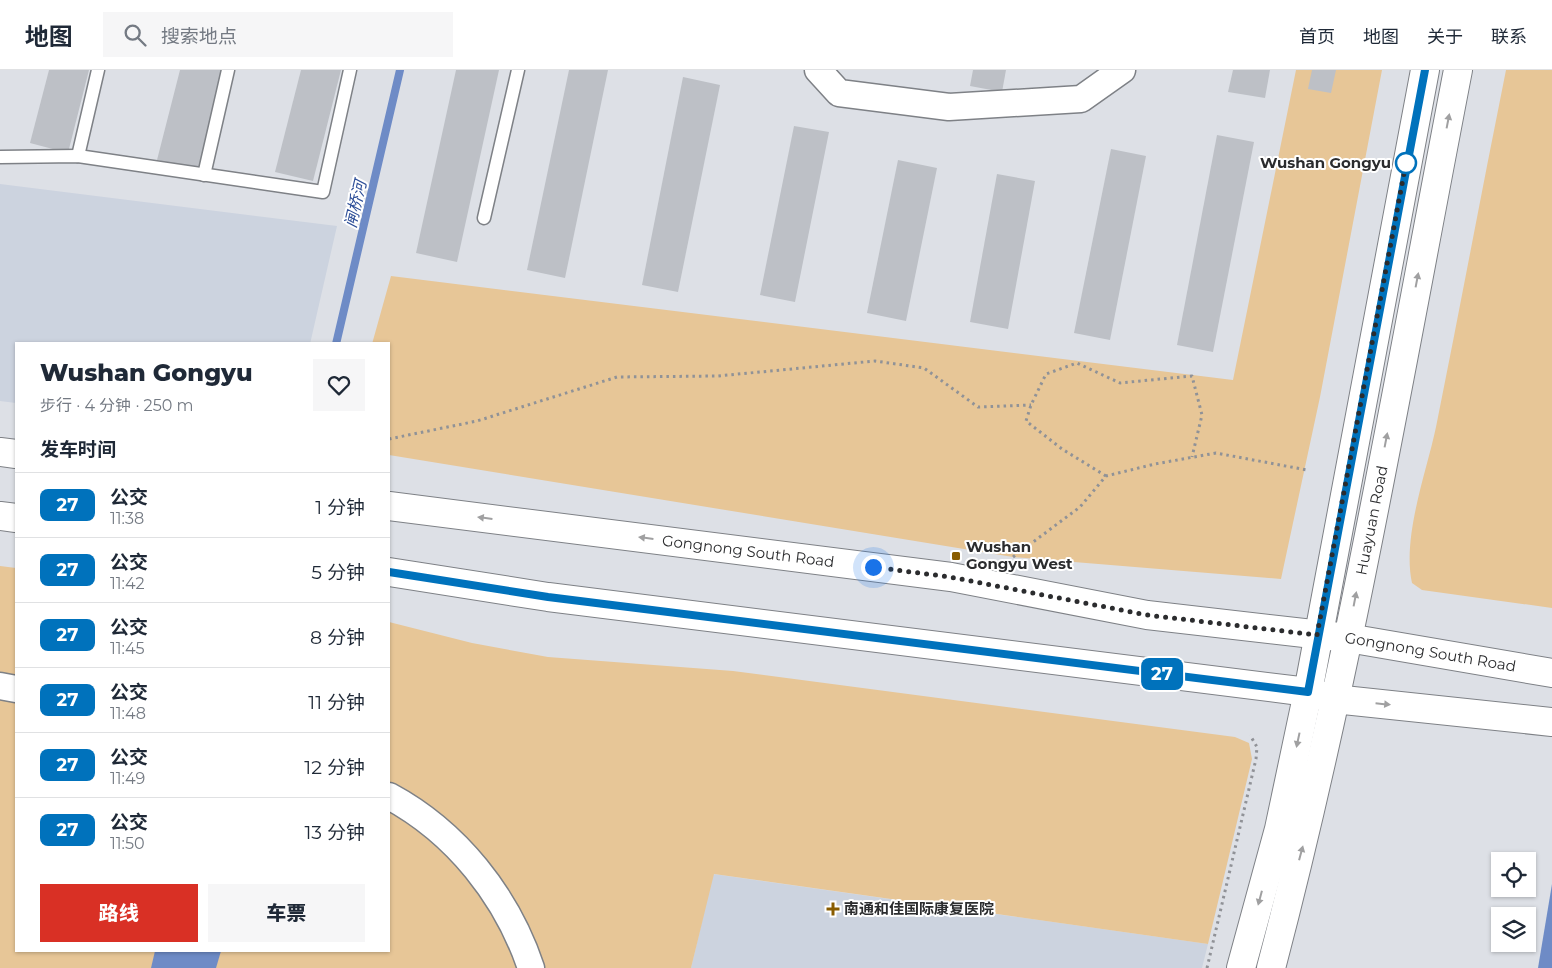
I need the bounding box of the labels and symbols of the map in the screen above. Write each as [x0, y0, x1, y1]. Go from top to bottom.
one-way arrow [1444, 113, 1452, 128]
marker: Wushan Gongyu [1395, 152, 1417, 174]
place label: Wushan Gongyu [1260, 153, 1391, 172]
water label: 闸桥河 [341, 176, 371, 230]
one-way arrow [1413, 273, 1421, 288]
one-way arrow [1382, 432, 1390, 447]
street label: Huayuan Road [1351, 464, 1392, 577]
one-way arrow [476, 514, 492, 522]
street label: Gongnong South Road [661, 531, 835, 571]
one-way arrow [638, 534, 654, 542]
place label: Wushan Gongyu West [966, 537, 1073, 573]
marker: Wushan Gongyu West [950, 550, 962, 562]
your location [861, 555, 886, 580]
one-way arrow [1351, 592, 1359, 607]
street label: Gongnong South Road [1343, 628, 1518, 676]
line badge: 27 [1140, 658, 1184, 690]
one-way arrow [1375, 700, 1391, 708]
one-way arrow [1294, 732, 1302, 747]
one-way arrow [1298, 846, 1306, 861]
one-way arrow [1256, 890, 1264, 905]
place label: 南通和佳国际康复医院 [844, 899, 994, 918]
marker: 南通和佳国际康复医院 [826, 902, 840, 916]

